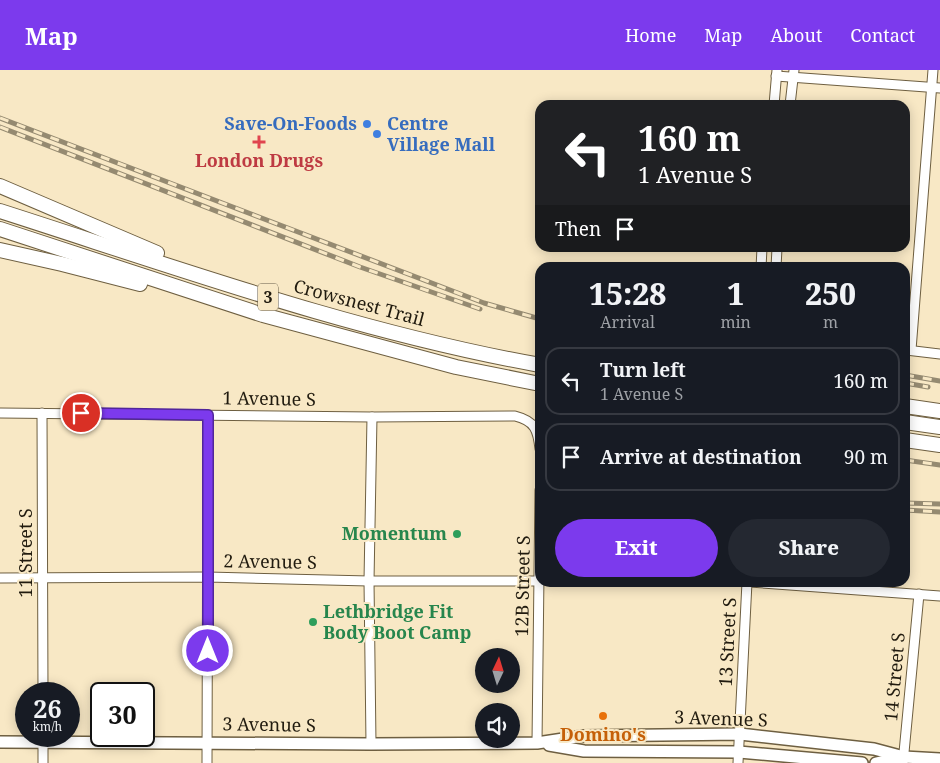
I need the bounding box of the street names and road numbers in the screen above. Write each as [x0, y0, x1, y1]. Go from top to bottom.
street label: Crowsnest Trail [291, 273, 428, 331]
road number: 3 [258, 283, 278, 310]
street label: 1 Avenue S [222, 385, 316, 411]
street label: 11 Street S [13, 508, 37, 598]
street label: 12B Street S [509, 535, 535, 637]
street label: 2 Avenue S [223, 548, 317, 574]
street label: 13 Street S [713, 597, 741, 687]
street label: 14 Street S [878, 631, 910, 723]
street label: 3 Avenue S [674, 704, 768, 732]
street label: 3 Avenue S [222, 711, 316, 737]

